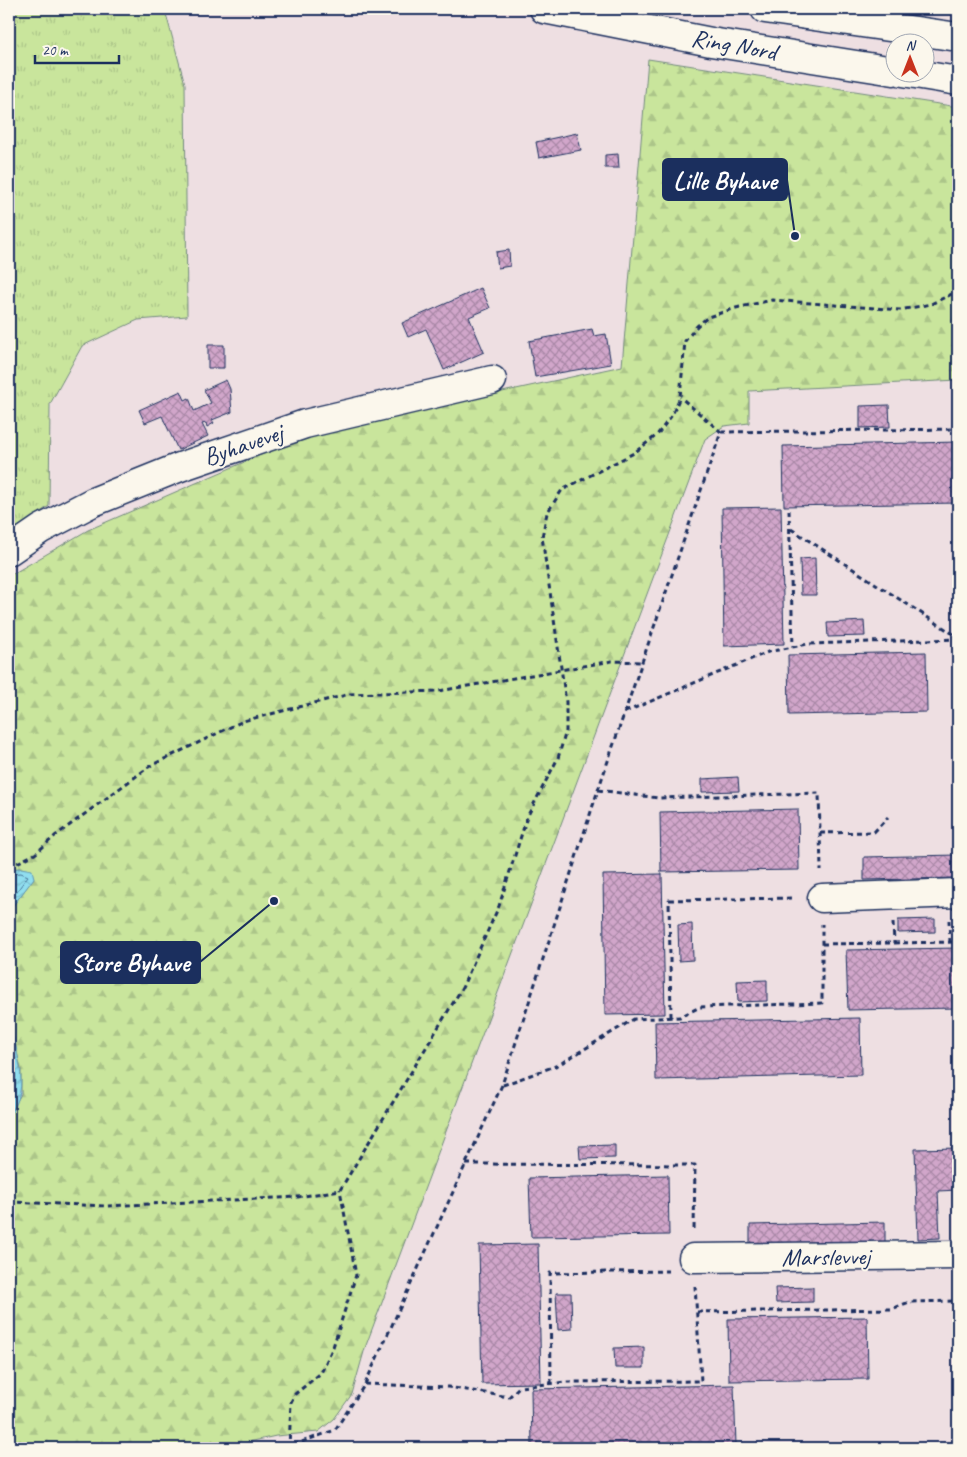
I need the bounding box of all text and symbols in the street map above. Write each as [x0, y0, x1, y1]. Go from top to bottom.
street label: Ring Nord [689, 22, 783, 69]
scale bar [35, 32, 119, 64]
north arrow [884, 32, 934, 82]
text: N [906, 37, 917, 54]
text: 20 m [42, 41, 69, 60]
callout: Lille Byhave [663, 159, 787, 200]
text: Lille Byhave [673, 164, 779, 197]
street label: Byhavevej [199, 415, 291, 473]
callout: Store Byhave [61, 942, 200, 983]
text: Store Byhave [71, 946, 192, 979]
street label: Marslevvej [781, 1240, 873, 1274]

